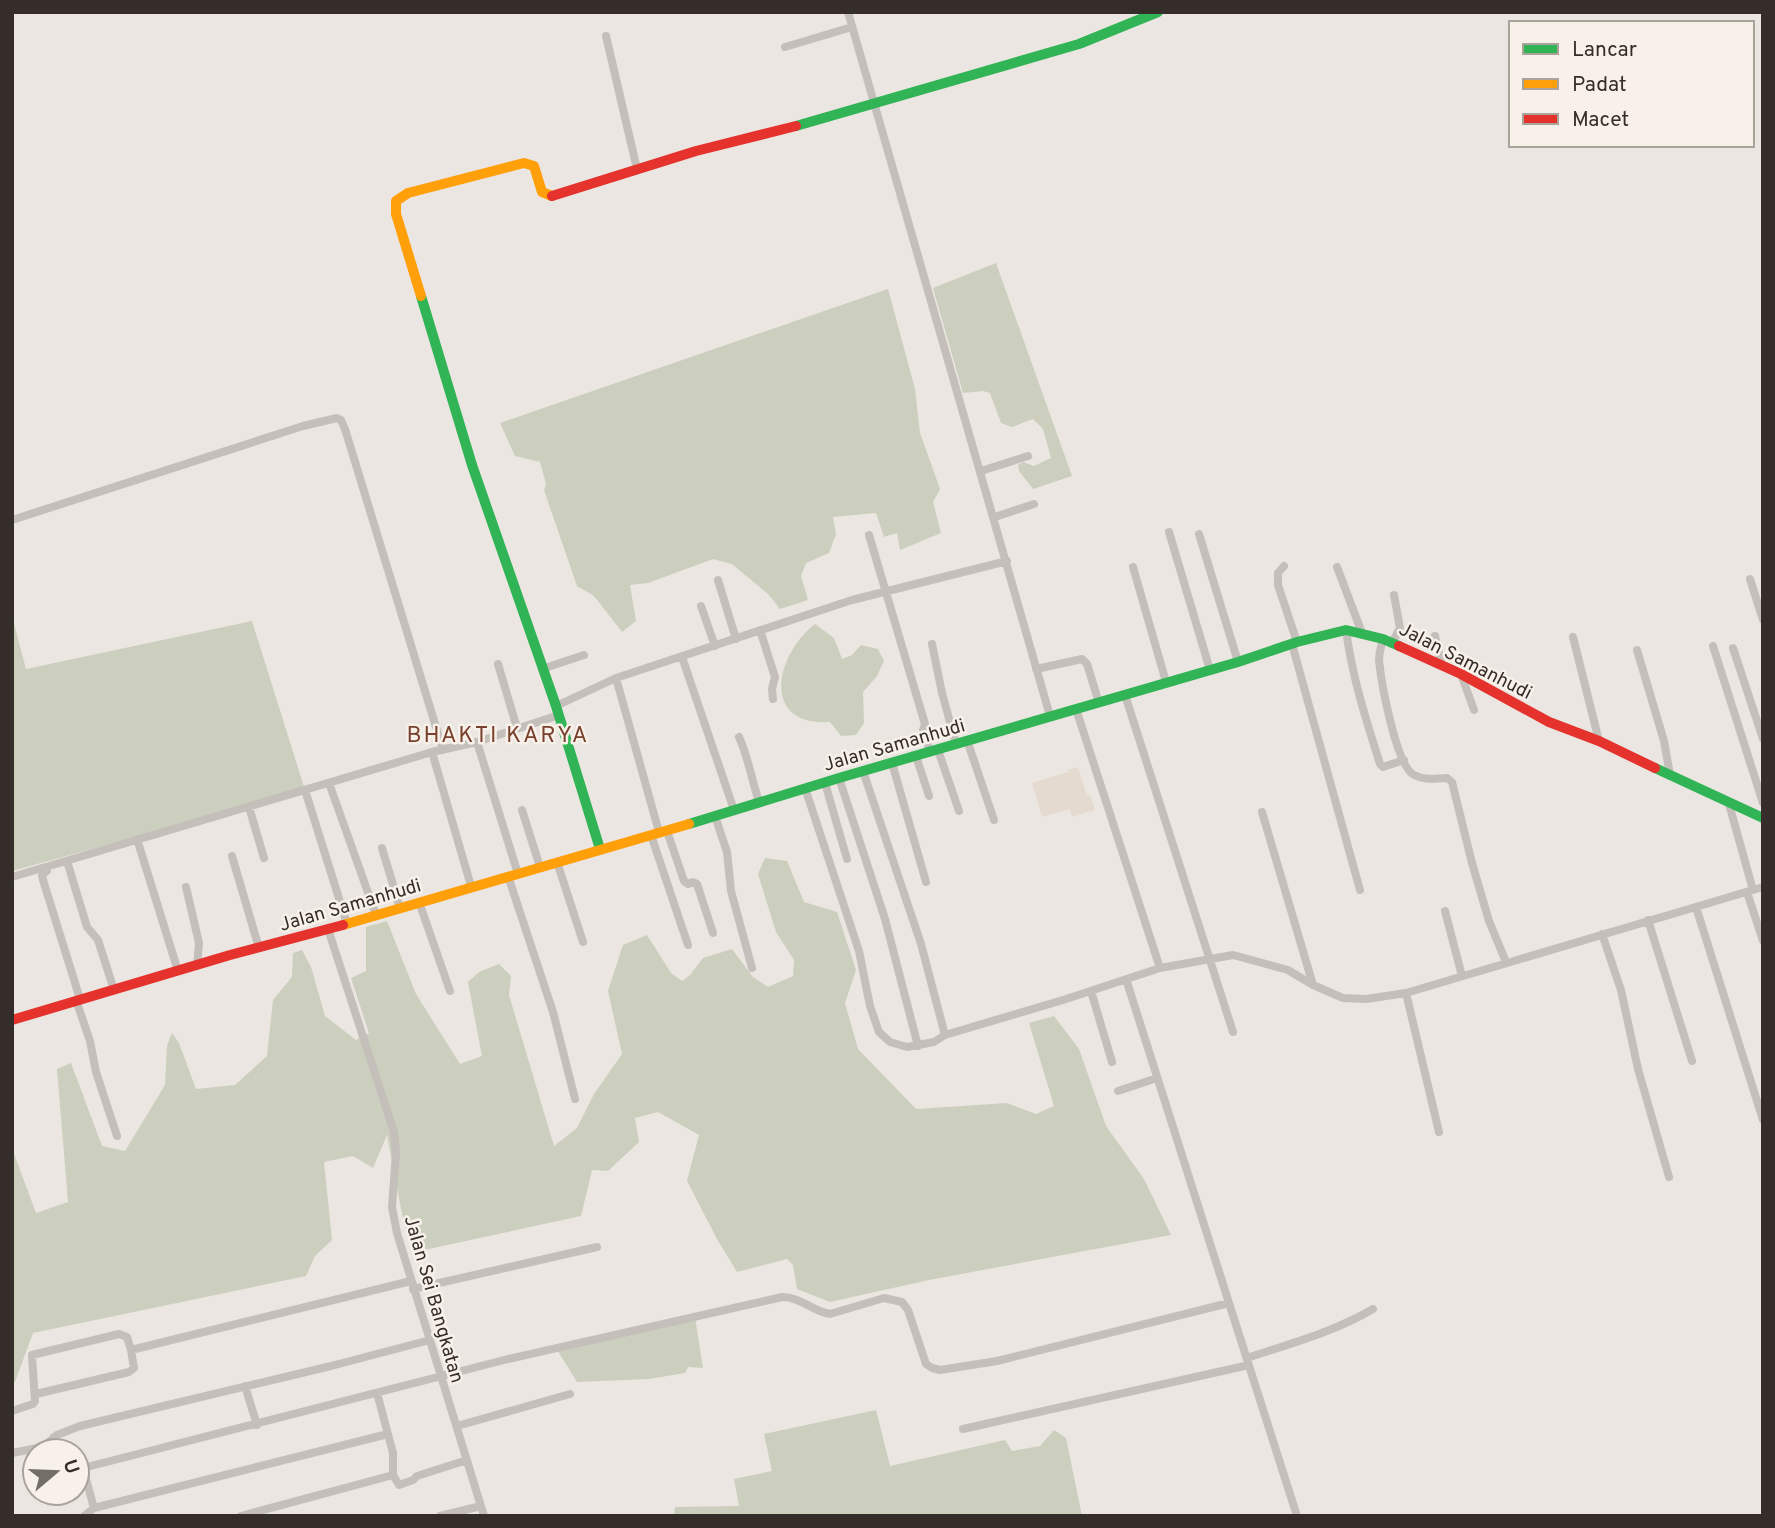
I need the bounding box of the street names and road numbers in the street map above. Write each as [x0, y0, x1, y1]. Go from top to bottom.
street label: Jalan Samanhudi [1394, 618, 1536, 706]
street label: Jalan Samanhudi [821, 714, 968, 778]
street label: Jalan Samanhudi [277, 874, 424, 938]
street label: Jalan Sei Bangkatan [398, 1213, 468, 1386]

